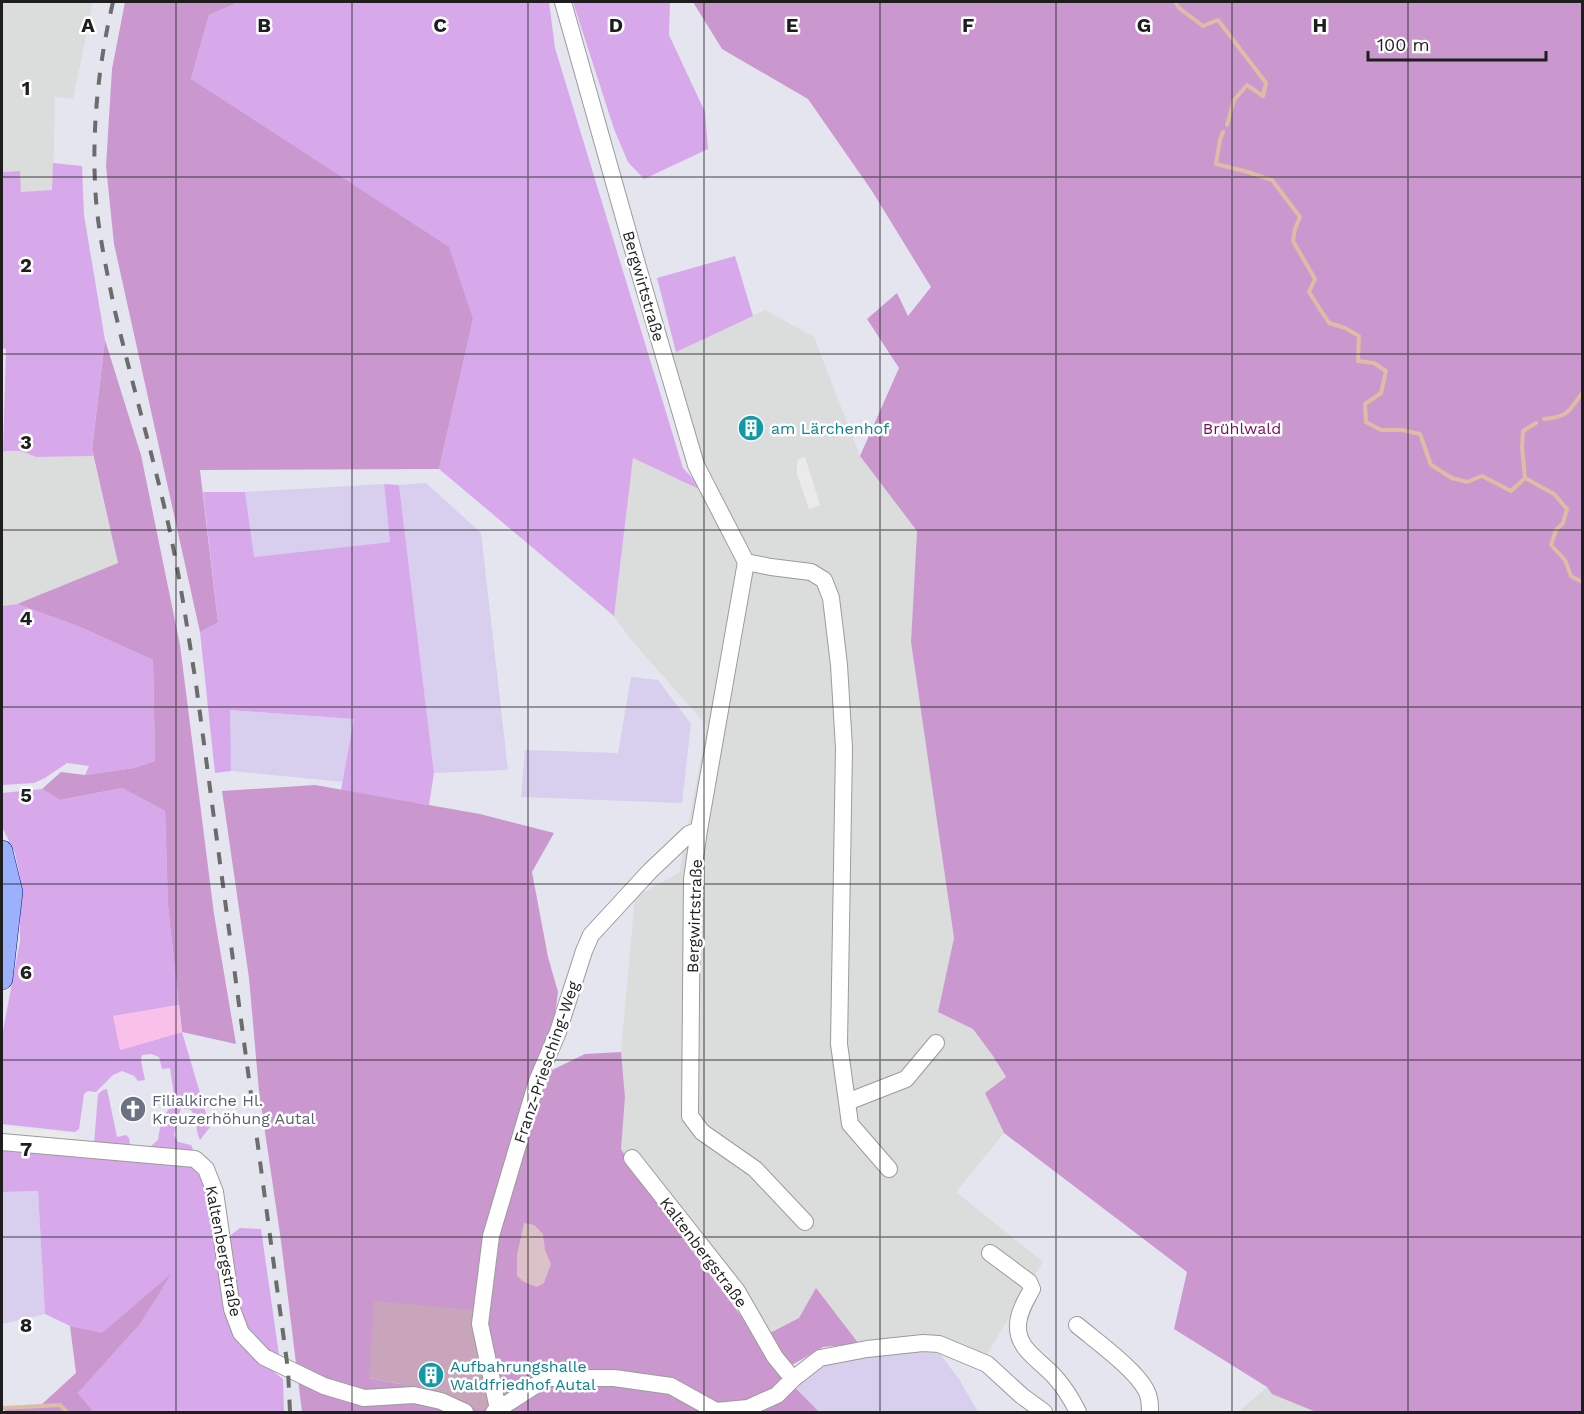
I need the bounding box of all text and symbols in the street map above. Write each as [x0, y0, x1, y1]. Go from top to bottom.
text: A [81, 13, 95, 37]
text: B [257, 13, 271, 37]
text: C [433, 13, 447, 37]
text: D [609, 13, 623, 37]
text: E [786, 13, 798, 37]
text: F [962, 13, 974, 37]
text: G [1137, 13, 1151, 37]
text: H [1313, 13, 1327, 37]
scale bar [1368, 24, 1546, 62]
text: 100 m [1377, 34, 1430, 55]
text: 1 [22, 76, 30, 100]
street label: Bergwirtstraße [619, 229, 668, 344]
text: 2 [20, 253, 32, 277]
building icon: am Lärchenhof [736, 413, 766, 443]
place label: am Lärchenhof [771, 419, 890, 438]
park label: Brühlwald [1203, 419, 1281, 438]
text: 3 [20, 430, 32, 454]
text: 4 [20, 606, 33, 630]
text: 5 [20, 783, 32, 807]
street label: Bergwirtstraße [683, 859, 706, 973]
text: 6 [20, 960, 32, 984]
street label: Franz-Priesching-Weg [510, 978, 583, 1146]
place label: Filialkirche Hl. Kreuzerhöhung Autal [152, 1091, 316, 1128]
church icon: Filialkirche Hl. Kreuzerhöhung Autal [118, 1094, 148, 1124]
text: 7 [20, 1137, 32, 1161]
street label: Kaltenbergstraße [201, 1184, 246, 1318]
street label: Kaltenbergstraße [656, 1193, 751, 1311]
text: 8 [20, 1313, 32, 1337]
place label: Aufbahrungshalle Waldfriedhof Autal [450, 1357, 596, 1394]
building icon: Aufbahrungshalle Waldfriedhof Autal [416, 1360, 446, 1390]

